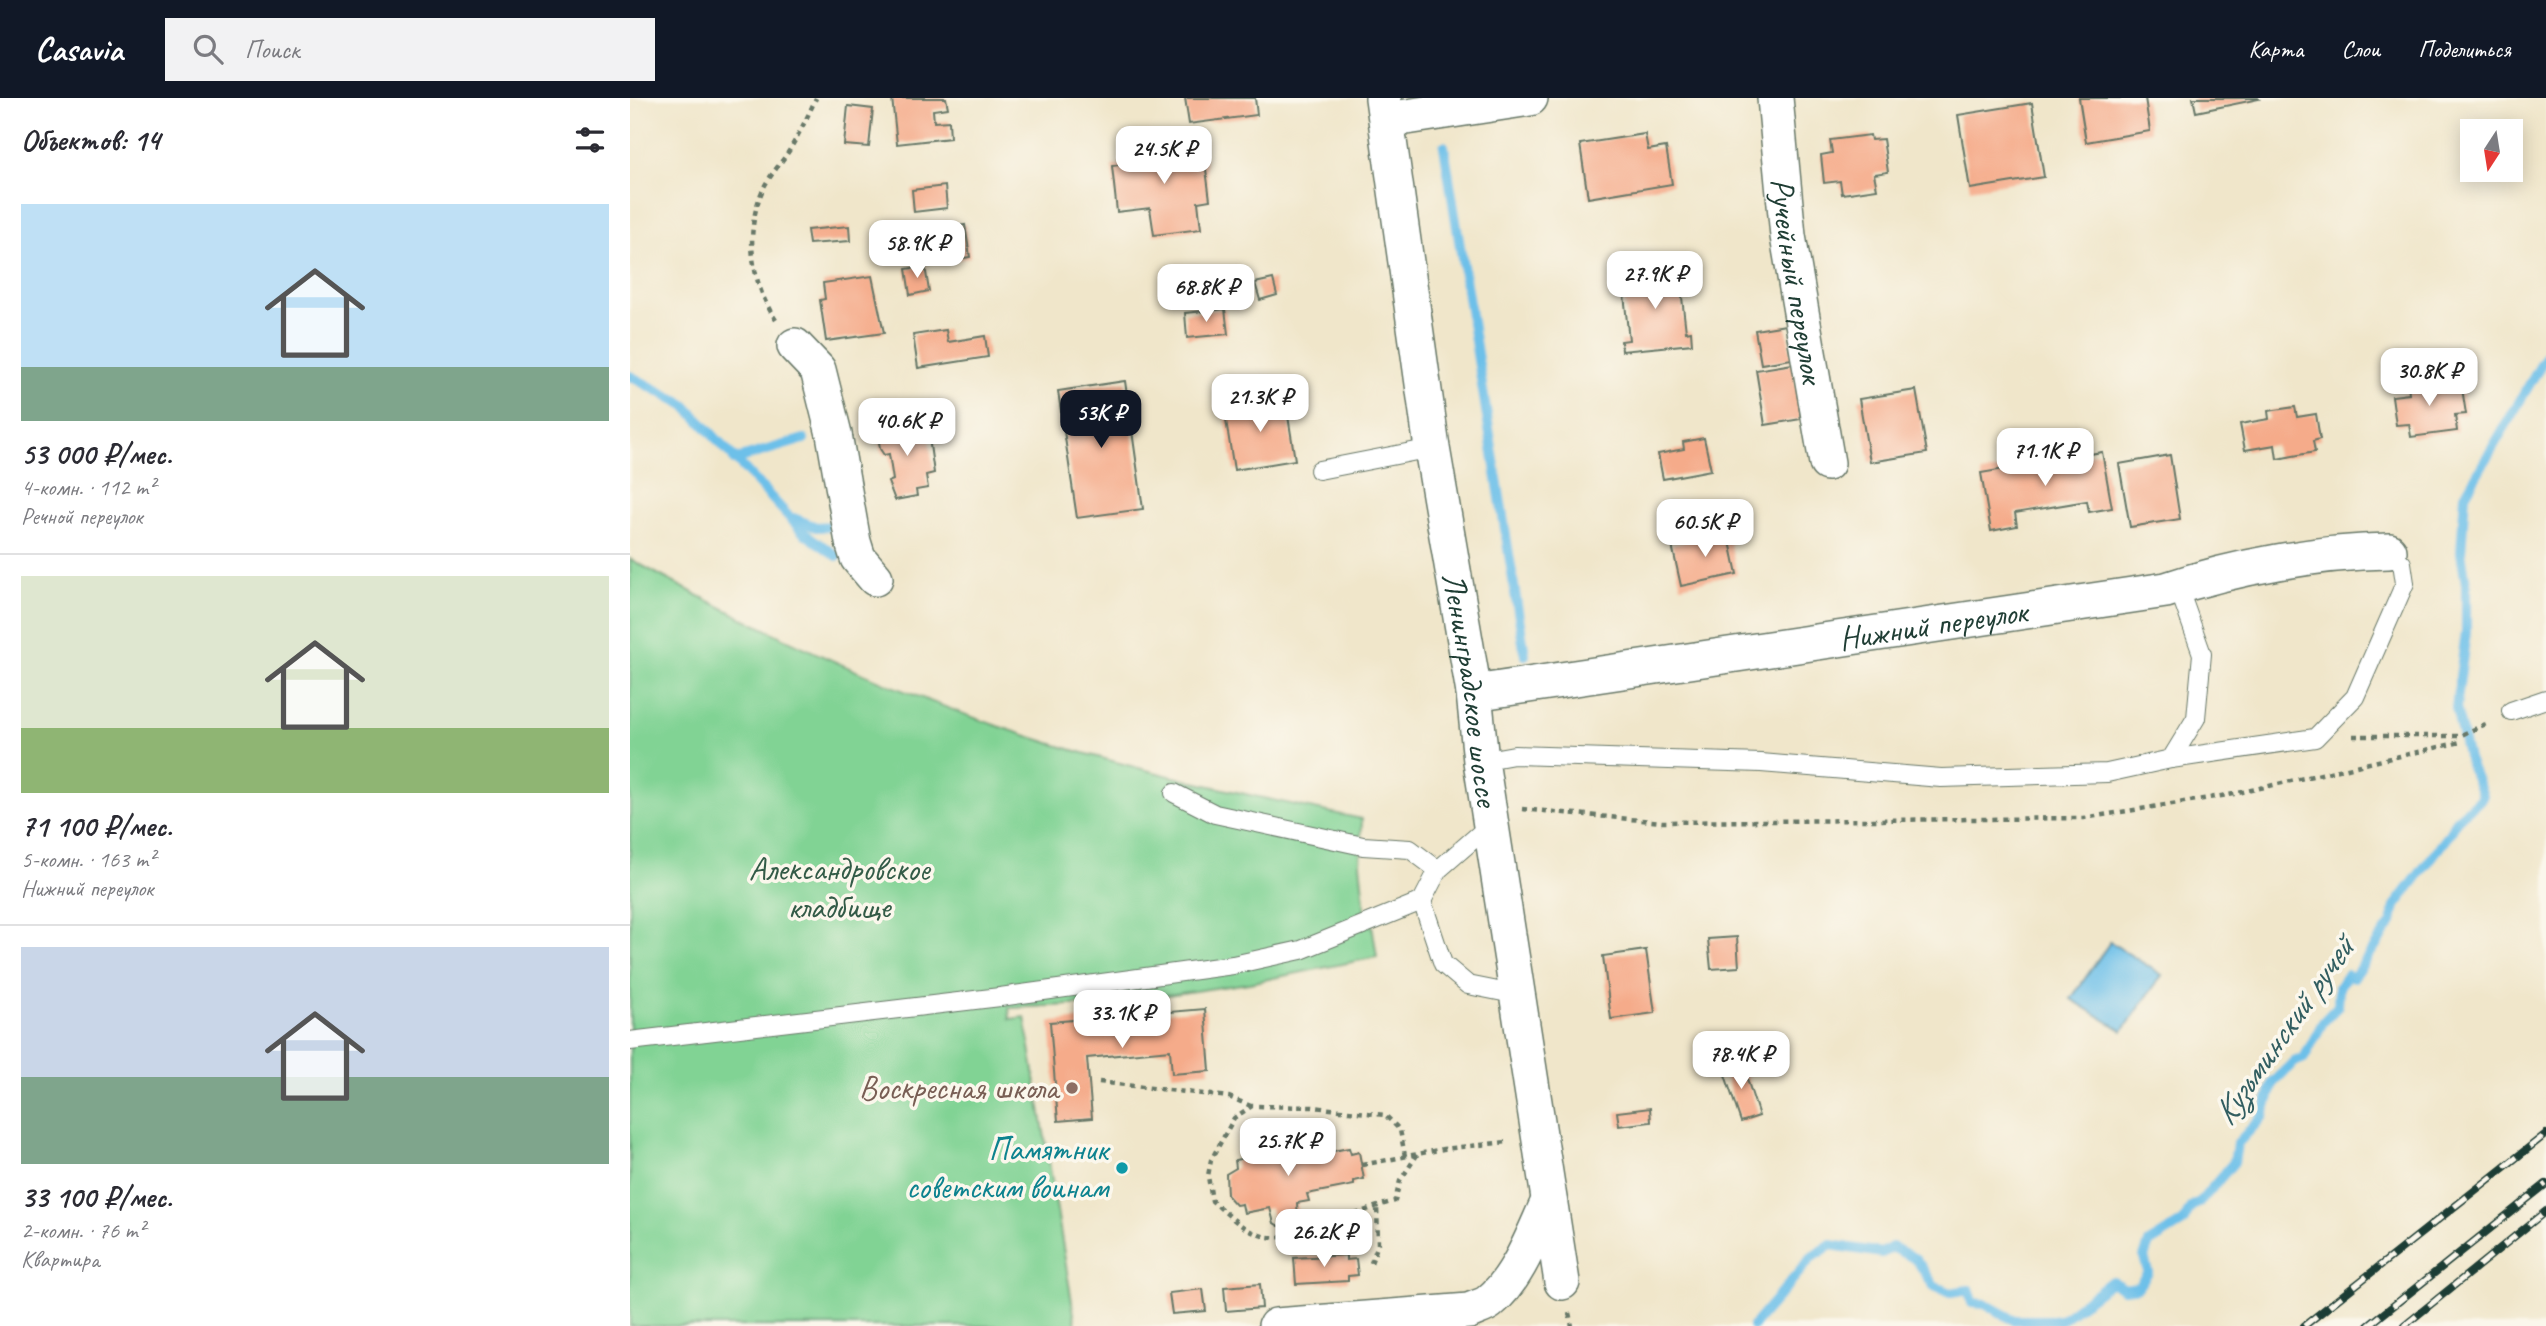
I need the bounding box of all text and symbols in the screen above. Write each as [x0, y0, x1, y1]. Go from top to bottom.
search box [165, 18, 655, 81]
text: Casavia [35, 28, 123, 70]
icon: search [189, 30, 227, 68]
text: Поиск [245, 33, 300, 66]
text: Карта [2249, 34, 2303, 64]
text: Слои [2341, 34, 2380, 64]
text: Поделиться [2418, 34, 2511, 64]
north arrow [2460, 119, 2524, 182]
map controls [2460, 119, 2523, 182]
text: Объектов: 14 [21, 121, 160, 159]
icon: filters [571, 121, 609, 159]
pin: 24.5K ₽ [1099, 126, 1229, 186]
text: 24.5K ₽ [1132, 134, 1196, 163]
street label: Ручейный переулок [1762, 176, 1834, 389]
pin: 58.9K ₽ [852, 220, 982, 280]
text: 58.9K ₽ [885, 228, 949, 257]
icon: home [252, 250, 378, 376]
pin: 27.9K ₽ [1590, 252, 1720, 311]
text: 27.9K ₽ [1623, 259, 1687, 288]
pin: 68.8K ₽ [1141, 264, 1271, 324]
text: 68.8K ₽ [1173, 272, 1239, 301]
pin: 30.8K ₽ [2364, 348, 2494, 408]
text: 30.8K ₽ [2397, 356, 2461, 385]
pin: 21.3K ₽ [1195, 374, 1325, 434]
text: 21.3K ₽ [1228, 382, 1292, 411]
pin: 53K ₽ [1052, 390, 1150, 450]
pin: 40.6K ₽ [842, 398, 972, 458]
text: 53K ₽ [1076, 398, 1126, 427]
text: 40.6K ₽ [874, 406, 940, 435]
pin: 71.1K ₽ [1980, 428, 2110, 488]
text: 53 000 ₽/мес. [21, 435, 172, 473]
text: 71.1K ₽ [2013, 436, 2077, 465]
text: 4-комн. · 112 m² [21, 473, 155, 502]
pin: 60.5K ₽ [1640, 500, 1770, 559]
text: Речной переулок [21, 502, 143, 531]
text: 60.5K ₽ [1673, 507, 1737, 536]
street label: Ленинградское шоссе [1433, 569, 1509, 811]
street label: Нижний переулок [1836, 590, 2033, 659]
icon: home [252, 622, 378, 748]
text: 71 100 ₽/мес. [21, 807, 172, 845]
text: 5-комн. · 163 m² [21, 845, 155, 874]
park label: Александровское кладбище [749, 848, 932, 928]
text: Нижний переулок [21, 874, 153, 903]
water label: Кузьминский ручей [2202, 923, 2368, 1134]
pin: 33.1K ₽ [1057, 990, 1187, 1050]
icon: home [252, 993, 378, 1119]
text: 33.1K ₽ [1090, 998, 1154, 1027]
pin: 78.4K ₽ [1676, 1032, 1806, 1091]
text: 78.4K ₽ [1709, 1039, 1773, 1068]
place label: Воскресная школа [859, 1067, 1060, 1109]
marker: Воскресная школа [1064, 1080, 1080, 1096]
pin: 25.7K ₽ [1223, 1118, 1353, 1178]
text: 25.7K ₽ [1256, 1126, 1320, 1155]
place label: Памятник советским воинам [906, 1128, 1111, 1208]
marker: Памятник советским воинам [1114, 1160, 1130, 1176]
text: 33 100 ₽/мес. [21, 1178, 172, 1216]
pin: 26.2K ₽ [1259, 1210, 1389, 1269]
text: 2-комн. · 76 m² [21, 1216, 145, 1245]
text: 26.2K ₽ [1291, 1217, 1357, 1246]
text: Квартира [21, 1245, 99, 1274]

